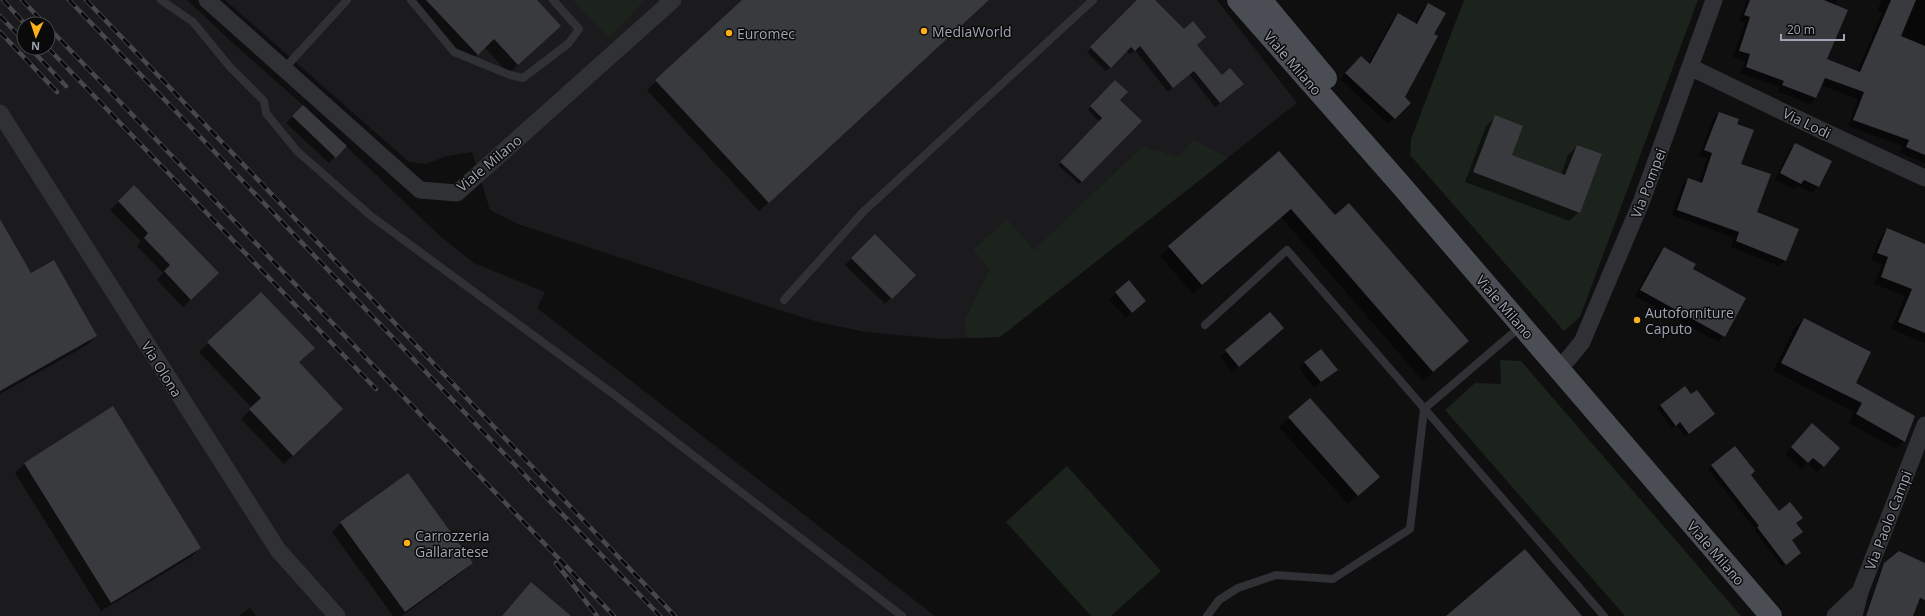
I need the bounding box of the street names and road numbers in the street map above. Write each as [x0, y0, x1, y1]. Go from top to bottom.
street label: Viale Milano [1260, 27, 1326, 99]
street label: Via Lodi [1780, 103, 1834, 143]
street label: Viale Milano [453, 130, 525, 196]
street label: Via Pompei [1626, 145, 1670, 221]
street label: Viale Milano [1472, 271, 1538, 343]
street label: Via Olona [137, 337, 187, 401]
street label: Via Paolo Campi [1860, 468, 1916, 572]
street label: Viale Milano [1683, 517, 1749, 589]

